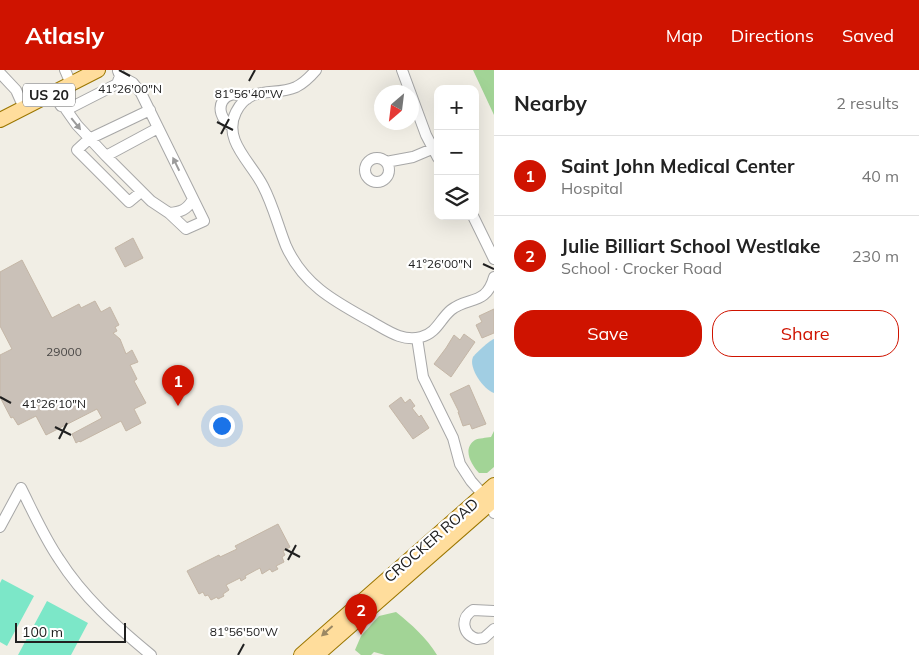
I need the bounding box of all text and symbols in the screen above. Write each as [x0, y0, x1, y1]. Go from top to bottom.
text: Atlasly [25, 20, 104, 50]
text: Map [666, 24, 703, 47]
text: Directions [731, 24, 814, 47]
text: Saved [842, 24, 894, 47]
text: 41°26'00"N [98, 81, 162, 96]
road number: US 20 [23, 84, 75, 106]
north arrow [374, 85, 419, 130]
map controls [434, 85, 479, 220]
button: + [434, 85, 479, 130]
text: 81°56'40"W [215, 86, 283, 101]
text: Nearby [514, 90, 587, 116]
text: 2 results [836, 93, 899, 113]
one-way arrow [71, 117, 82, 130]
button: − [434, 130, 479, 175]
text: Saint John Medical Center [561, 154, 794, 178]
one-way arrow [172, 157, 180, 171]
text: 1 [525, 166, 535, 186]
text: 40 m [862, 166, 899, 186]
button: layers [434, 175, 479, 220]
text: Hospital [561, 178, 623, 198]
text: Julie Billiart School Westlake [561, 234, 820, 258]
text: 2 [525, 246, 535, 266]
text: 230 m [852, 246, 899, 266]
text: 41°26'00"N [408, 256, 472, 271]
text: School · Crocker Road [561, 258, 722, 278]
button: Save [514, 310, 702, 357]
button: Share [712, 310, 899, 357]
house number: 29000 [46, 344, 82, 359]
pin: 1 [162, 365, 194, 406]
text: 41°26'10"N [22, 396, 86, 411]
your location [209, 413, 235, 439]
street label: CROCKER ROAD [380, 494, 482, 586]
pin: 2 [345, 594, 377, 635]
scale bar [15, 620, 126, 643]
text: 100 m [22, 623, 63, 641]
text: 81°56'50"W [210, 624, 278, 639]
one-way arrow [322, 625, 334, 637]

